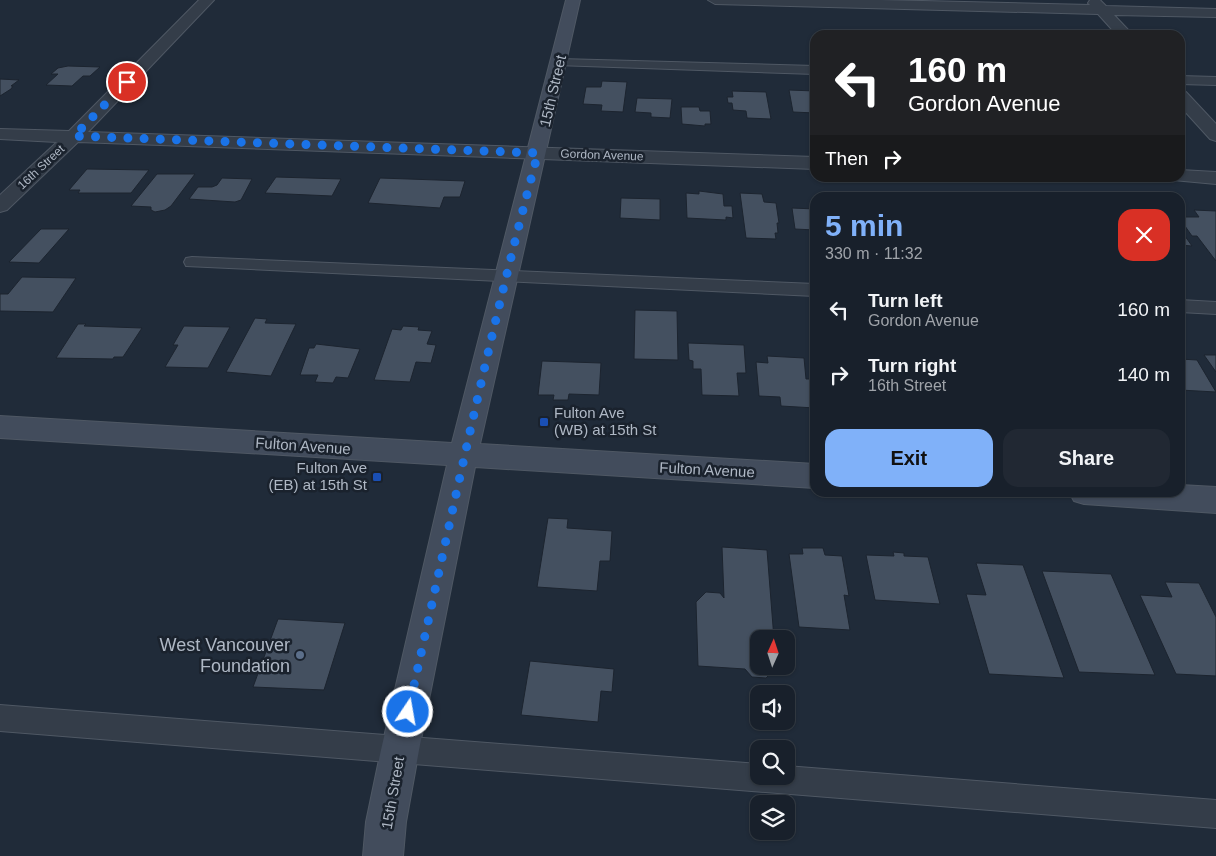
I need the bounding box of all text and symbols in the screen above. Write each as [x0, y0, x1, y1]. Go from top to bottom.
icon: left [825, 50, 890, 115]
text: 160 m [908, 50, 1007, 89]
street label: 15th Street [536, 52, 569, 129]
pin [106, 61, 148, 103]
icon: arrive [113, 68, 141, 96]
text: Gordon Avenue [908, 91, 1061, 116]
street label: 16th Street [15, 141, 68, 192]
icon: right [878, 145, 906, 173]
street label: Gordon Avenue [560, 147, 644, 163]
text: Then [825, 148, 868, 169]
text: 5 min [825, 209, 903, 242]
button: close [1118, 209, 1170, 261]
text: 330 m · 11:32 [825, 245, 923, 262]
text: Turn left [868, 290, 943, 311]
icon: left [825, 296, 853, 324]
text: 160 m [1117, 299, 1170, 320]
text: Gordon Avenue [868, 312, 979, 329]
text: Turn right [868, 355, 956, 376]
icon: right [825, 361, 853, 389]
text: 140 m [1117, 364, 1170, 385]
text: 16th Street [868, 377, 946, 394]
place label: Fulton Ave (WB) at 15th St [554, 404, 657, 438]
marker: Fulton Ave (WB) at 15th St [538, 416, 550, 428]
button: Exit [825, 429, 993, 487]
button: Share [1003, 429, 1170, 487]
street label: Fulton Avenue [255, 434, 351, 457]
place label: Fulton Ave (EB) at 15th St [269, 459, 368, 493]
street label: Fulton Avenue [659, 459, 755, 480]
marker: Fulton Ave (EB) at 15th St [371, 471, 383, 483]
north arrow [750, 630, 795, 675]
map controls [750, 630, 795, 840]
place label: West Vancouver Foundation [160, 635, 290, 676]
marker: West Vancouver Foundation [294, 649, 306, 661]
position arrow [381, 685, 433, 737]
button: sound [750, 685, 795, 730]
button: search [750, 740, 795, 785]
street label: 15th Street [378, 754, 407, 831]
button: layers [750, 795, 795, 840]

